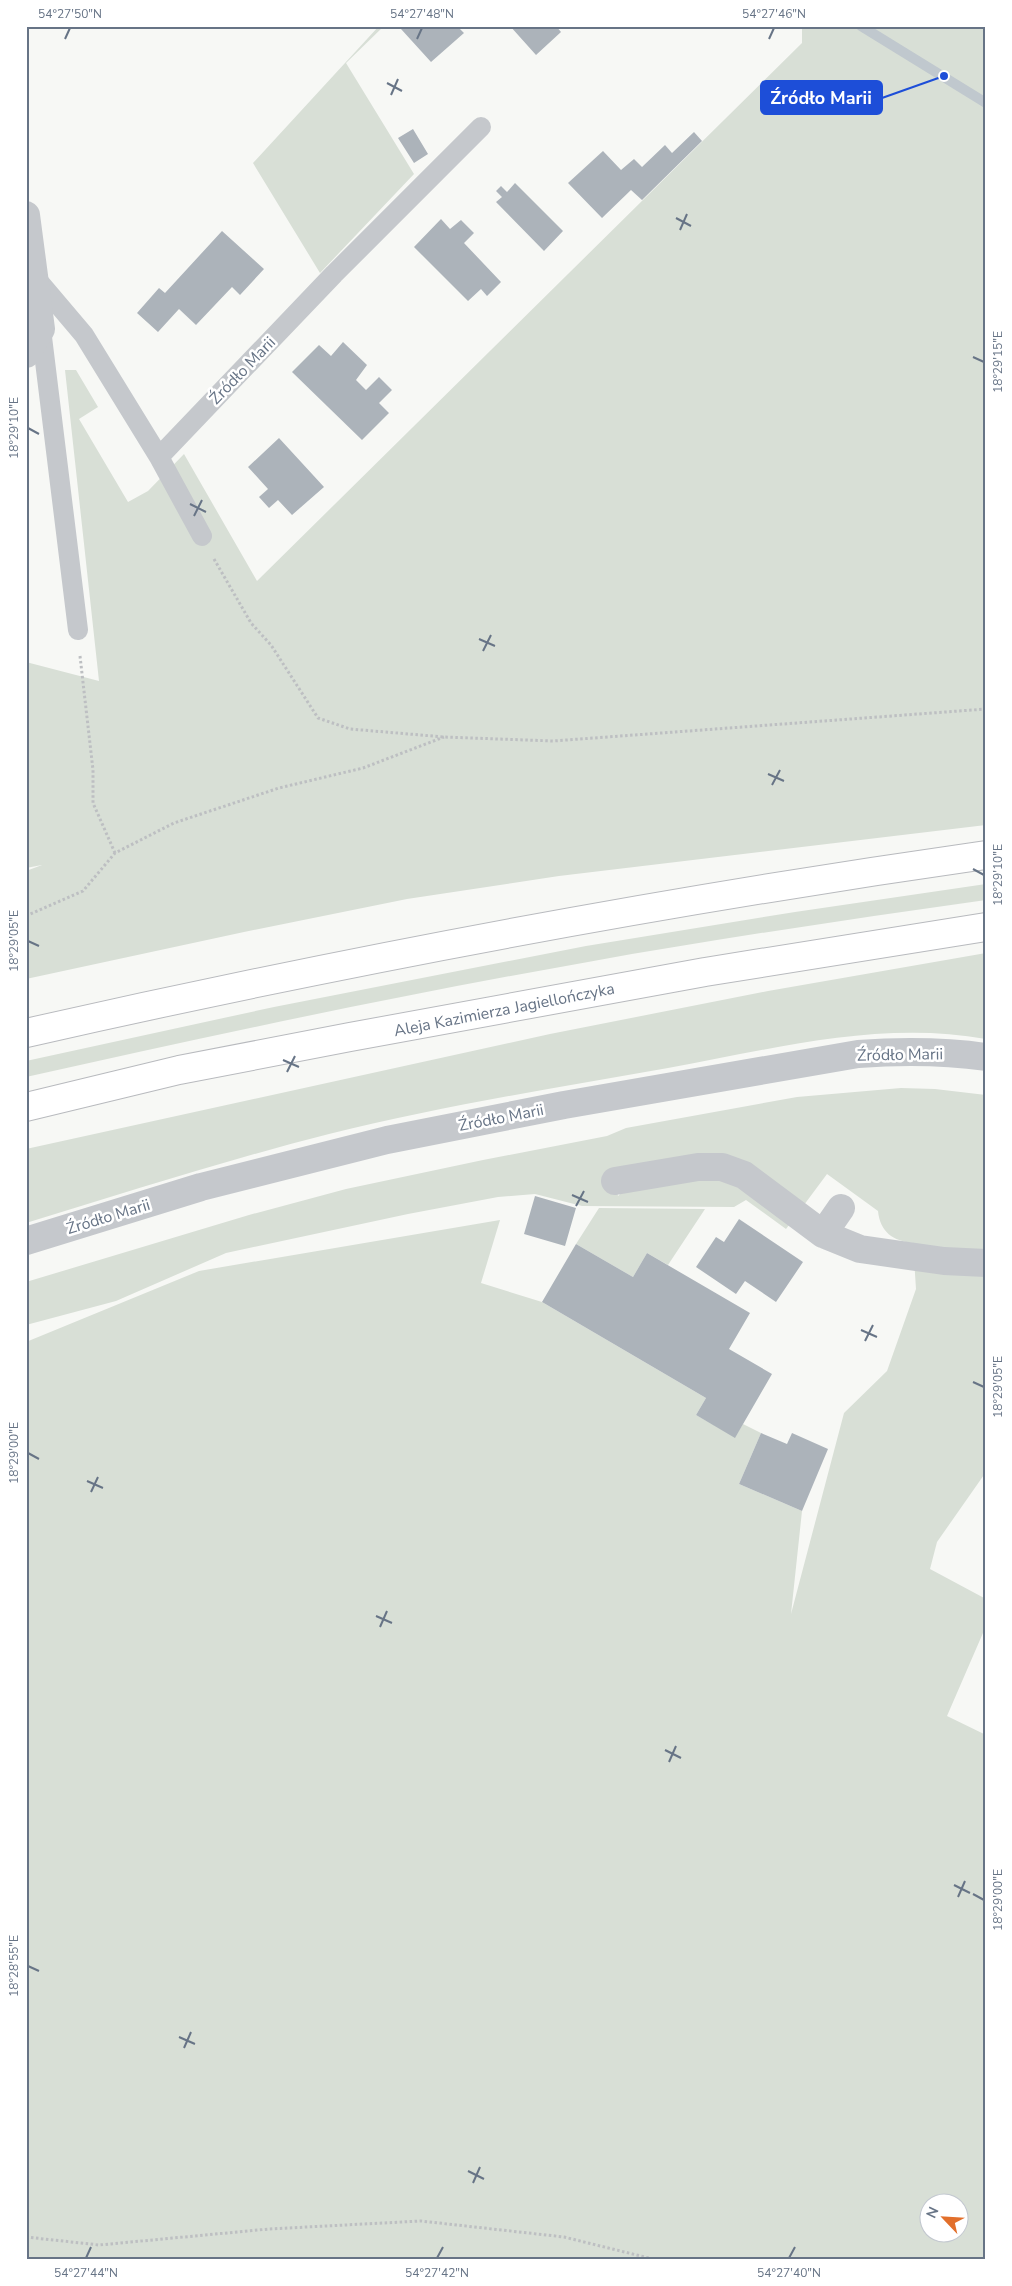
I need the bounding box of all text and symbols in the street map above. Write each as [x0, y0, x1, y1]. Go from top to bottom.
text: 54°27'50"N [38, 6, 102, 22]
text: 54°27'48"N [390, 6, 454, 22]
text: 54°27'46"N [742, 6, 806, 22]
callout: Źródło Marii [761, 81, 882, 114]
text: Źródło Marii [770, 86, 872, 110]
text: 18°29'15"E [990, 331, 1006, 393]
street label: Źródło Marii [205, 332, 281, 409]
text: 18°29'10"E [6, 397, 22, 459]
text: 18°29'10"E [990, 844, 1006, 906]
text: 18°29'05"E [6, 910, 22, 972]
street label: Aleja Kazimierza Jagiellończyka [392, 978, 616, 1042]
street label: Źródło Marii [857, 1043, 943, 1067]
street label: Źródło Marii [457, 1099, 546, 1137]
street label: Źródło Marii [64, 1194, 153, 1240]
text: 18°29'05"E [990, 1356, 1006, 1418]
text: 18°29'00"E [6, 1422, 22, 1484]
text: 18°29'00"E [990, 1869, 1006, 1931]
text: 18°28'55"E [6, 1935, 22, 1997]
north arrow [920, 2194, 970, 2244]
text: N [922, 2204, 943, 2221]
text: 54°27'44"N [54, 2265, 118, 2281]
text: 54°27'42"N [405, 2265, 469, 2281]
text: 54°27'40"N [757, 2265, 821, 2281]

